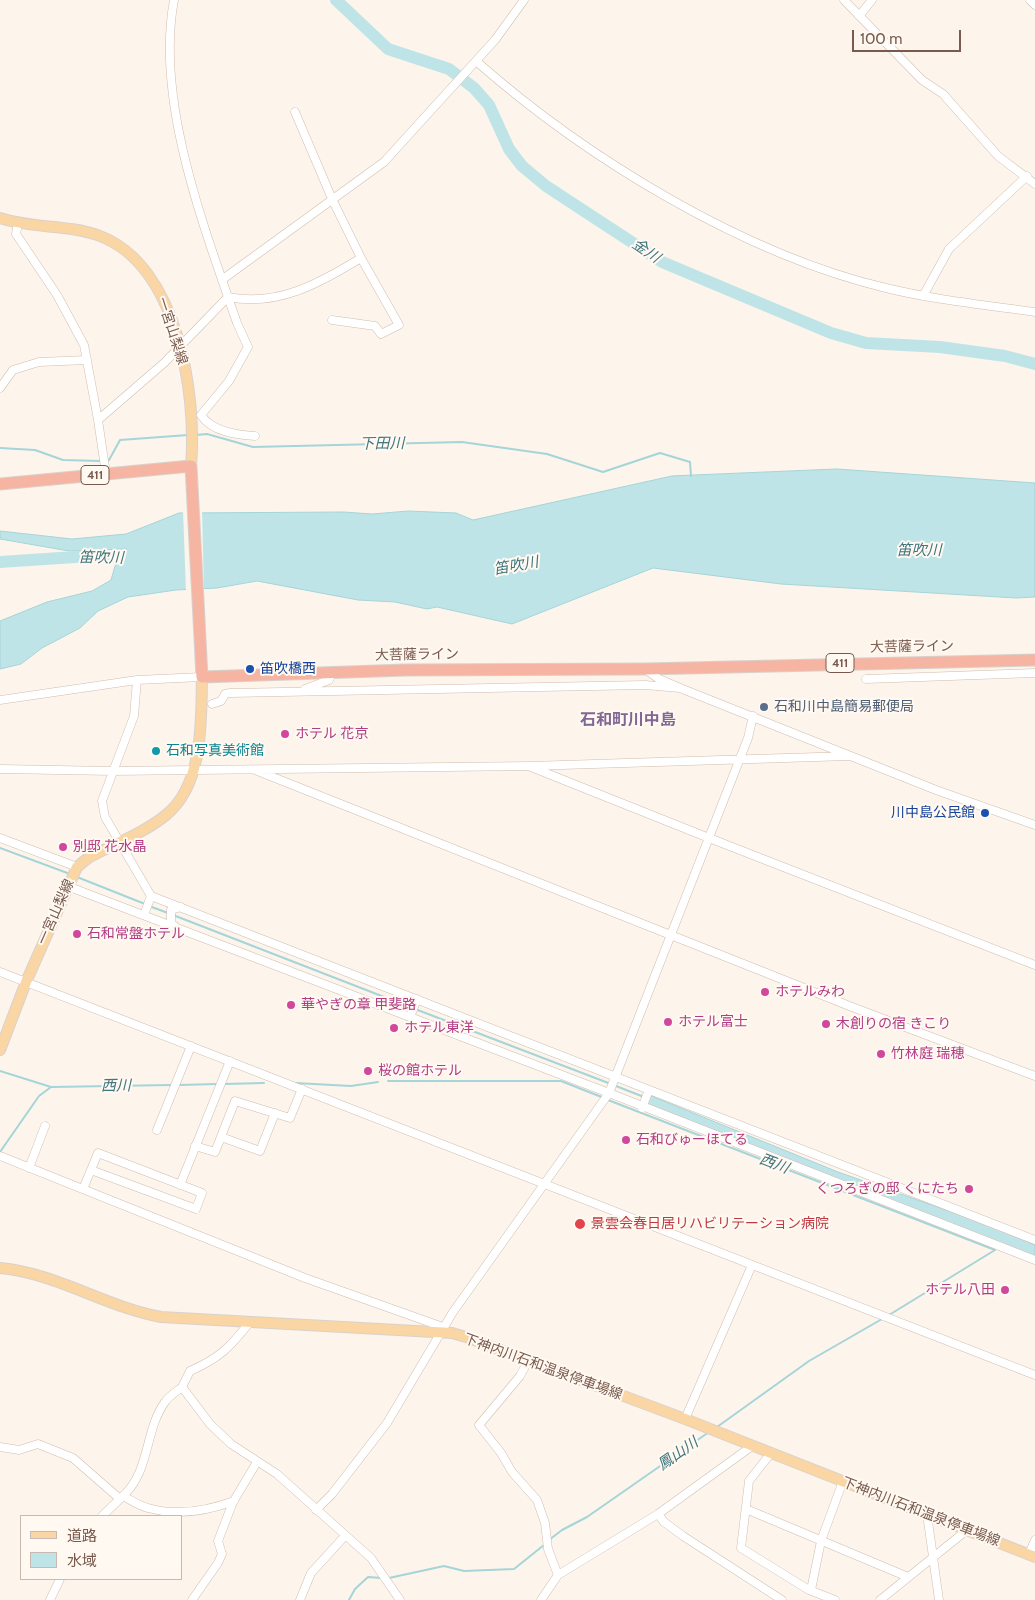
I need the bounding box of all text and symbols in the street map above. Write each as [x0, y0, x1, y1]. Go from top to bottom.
scale bar [855, 20, 964, 52]
text: 100 m [860, 30, 902, 48]
water label: 金川 [629, 235, 663, 267]
street label: 一宮山梨線 [153, 295, 191, 367]
water label: 下田川 [359, 435, 405, 453]
road number: 411 [81, 466, 109, 484]
water label: 笛吹川 [897, 542, 941, 560]
water label: 笛吹川 [78, 549, 124, 567]
water label: 笛吹川 [492, 553, 540, 579]
street label: 大菩薩ライン [870, 638, 954, 656]
street label: 大菩薩ライン [375, 646, 459, 664]
road number: 411 [826, 654, 854, 672]
place label: 笛吹橋西 [260, 661, 316, 677]
marker: 笛吹橋西 [244, 663, 256, 675]
place label: 石和川中島簡易郵便局 [774, 699, 914, 715]
marker: 石和川中島簡易郵便局 [758, 701, 770, 713]
district label: 石和町川中島 [580, 710, 676, 730]
place label: ホテル 花京 [295, 726, 368, 742]
marker: ホテル 花京 [279, 728, 291, 740]
place label: 石和写真美術館 [166, 743, 264, 759]
marker: 石和写真美術館 [150, 745, 162, 757]
place label: 川中島公民館 [891, 805, 975, 821]
marker: 川中島公民館 [979, 807, 991, 819]
place label: 別邸 花水晶 [73, 839, 146, 855]
marker: 別邸 花水晶 [57, 841, 69, 853]
street label: 一宮山梨線 [34, 877, 78, 947]
place label: 石和常盤ホテル [87, 926, 185, 942]
marker: 石和常盤ホテル [71, 928, 83, 940]
place label: ホテルみわ [775, 984, 845, 1000]
marker: ホテルみわ [759, 986, 771, 998]
place label: 華やぎの章 甲斐路 [301, 997, 416, 1013]
marker: 華やぎの章 甲斐路 [285, 999, 297, 1011]
place label: ホテル富士 [678, 1014, 748, 1030]
marker: ホテル富士 [662, 1016, 674, 1028]
place label: 木創りの宿 きこり [836, 1016, 951, 1032]
marker: 木創りの宿 きこり [820, 1018, 832, 1030]
place label: ホテル東洋 [404, 1020, 474, 1036]
marker: ホテル東洋 [388, 1022, 400, 1034]
place label: 竹林庭 瑞穂 [891, 1046, 964, 1062]
marker: 竹林庭 瑞穂 [875, 1048, 887, 1060]
place label: 桜の館ホテル [378, 1063, 462, 1079]
marker: 桜の館ホテル [362, 1065, 374, 1077]
water label: 西川 [101, 1077, 131, 1095]
place label: 石和びゅーほてる [636, 1132, 748, 1148]
marker: 石和びゅーほてる [620, 1134, 632, 1146]
water label: 西川 [757, 1150, 791, 1178]
place label: くつろぎの邸 くにたち [816, 1181, 959, 1197]
marker: くつろぎの邸 くにたち [963, 1183, 975, 1195]
place label: 景雲会春日居リハビリテーション病院 [591, 1216, 829, 1232]
marker: 景雲会春日居リハビリテーション病院 [573, 1217, 587, 1231]
place label: ホテル八田 [925, 1282, 995, 1298]
marker: ホテル八田 [999, 1284, 1011, 1296]
street label: 下神内川石和温泉停車場線 [461, 1330, 625, 1404]
water label: 鳳山川 [654, 1434, 702, 1474]
street label: 下神内川石和温泉停車場線 [840, 1474, 1002, 1550]
legend [20, 1515, 182, 1580]
text: 道路 [67, 1527, 97, 1545]
text: 水域 [67, 1552, 97, 1570]

